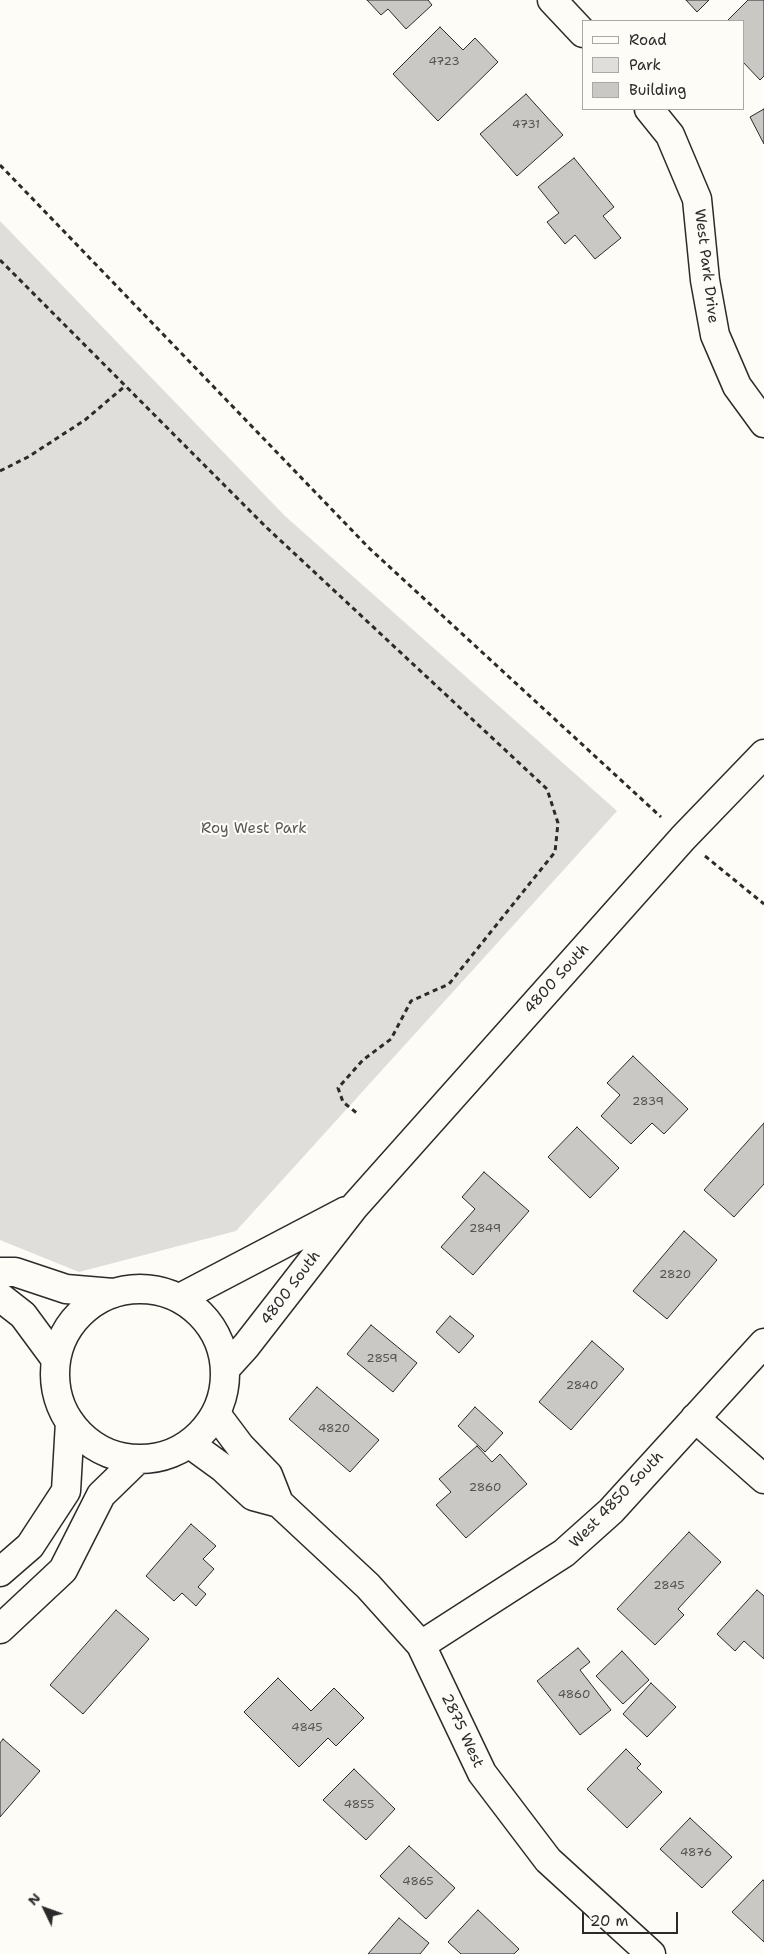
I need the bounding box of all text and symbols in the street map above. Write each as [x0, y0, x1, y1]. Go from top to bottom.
legend [582, 20, 744, 110]
text: Road [629, 30, 667, 50]
house number: 4723 [428, 55, 460, 69]
text: Park [629, 55, 661, 75]
text: Building [629, 80, 686, 100]
house number: 4731 [512, 118, 540, 132]
street label: West Park Drive [690, 208, 722, 324]
park label: Roy West Park [201, 820, 307, 838]
street label: 4800 South [521, 940, 593, 1018]
house number: 2839 [632, 1095, 664, 1109]
house number: 2849 [469, 1222, 501, 1236]
street label: 4800 South [257, 1248, 325, 1328]
house number: 2820 [659, 1268, 691, 1282]
house number: 2859 [366, 1352, 398, 1366]
house number: 2840 [566, 1379, 598, 1393]
house number: 4820 [318, 1422, 350, 1436]
street label: West 4850 South [566, 1448, 668, 1552]
house number: 2860 [469, 1481, 501, 1495]
house number: 2845 [653, 1579, 685, 1593]
house number: 4860 [558, 1688, 590, 1702]
street label: 2875 West [437, 1691, 487, 1771]
house number: 4845 [291, 1721, 323, 1735]
house number: 4855 [344, 1798, 374, 1812]
house number: 4876 [680, 1846, 712, 1860]
house number: 4865 [402, 1875, 434, 1889]
north arrow [20, 1884, 70, 1934]
text: N [23, 1889, 44, 1909]
scale bar [584, 1902, 680, 1934]
text: 20 m [590, 1911, 629, 1931]

